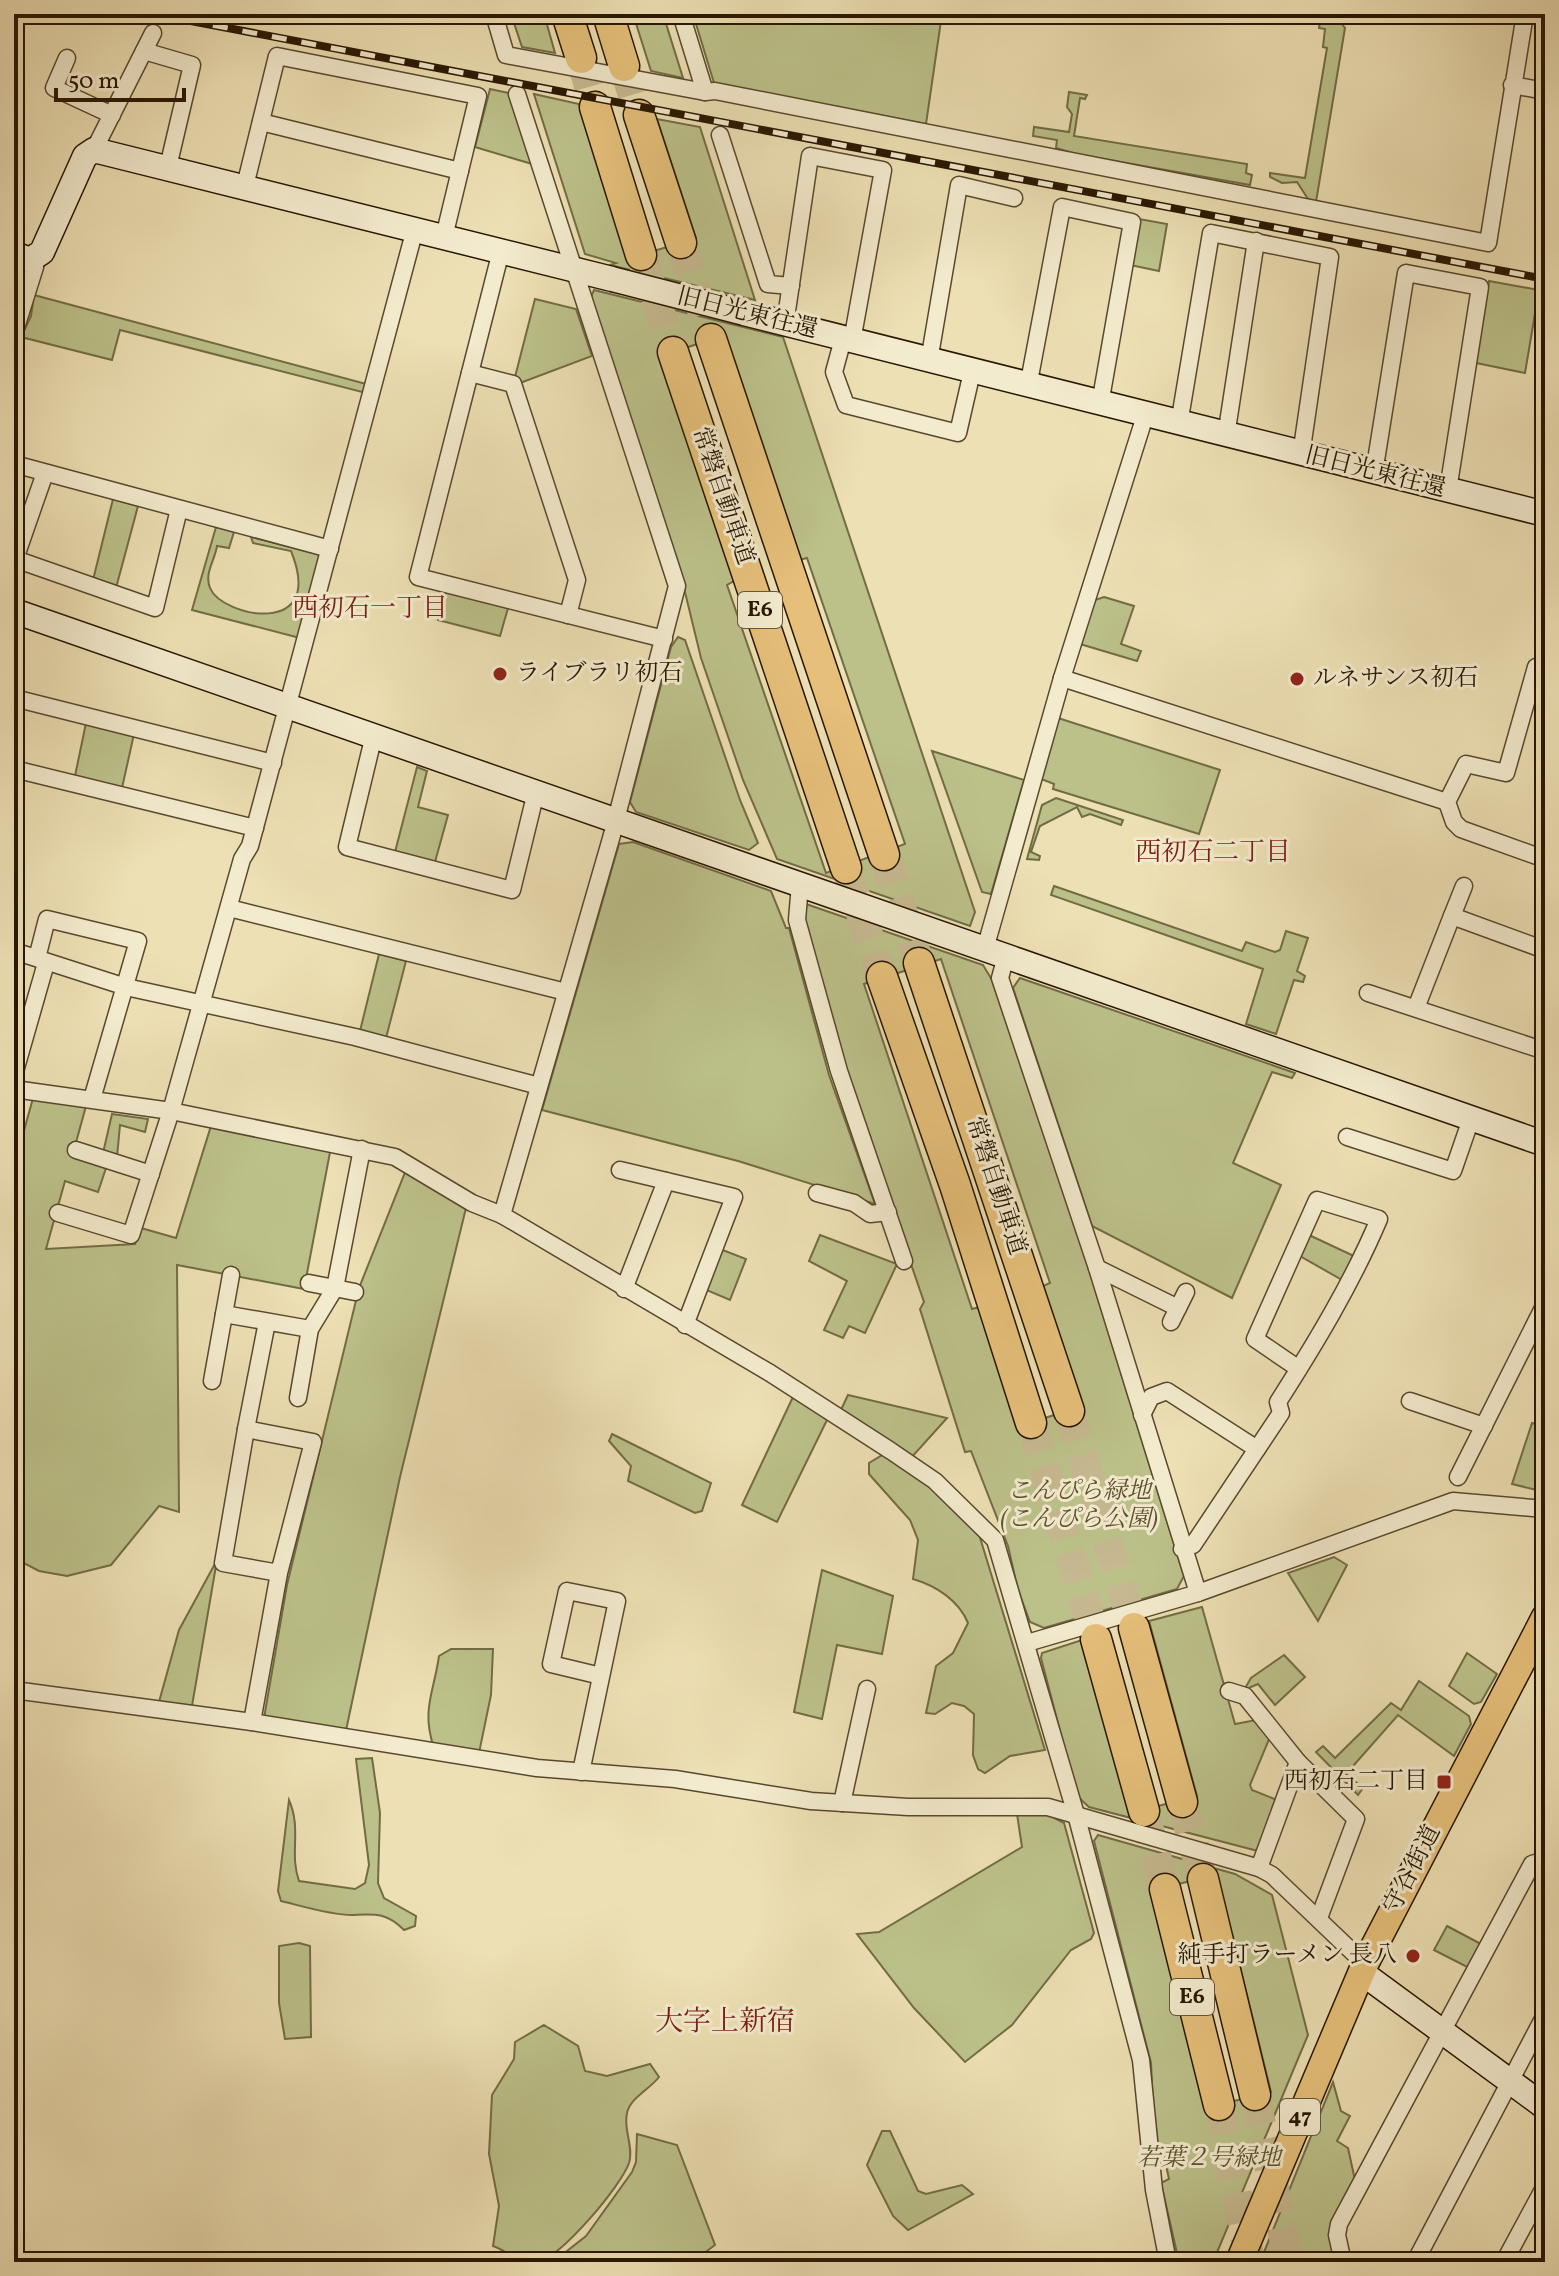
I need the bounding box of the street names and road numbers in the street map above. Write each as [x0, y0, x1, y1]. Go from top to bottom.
street label: 旧日光東往還 [673, 280, 821, 348]
street label: 常磐自動車道 [682, 422, 762, 570]
street label: 旧日光東往還 [1301, 439, 1449, 507]
road number: E6 [738, 592, 782, 628]
street label: 常磐自動車道 [957, 1112, 1033, 1260]
street label: 守谷街道 [1376, 1820, 1450, 1920]
road number: E6 [1170, 1979, 1214, 2015]
road number: 47 [1280, 2099, 1320, 2135]

